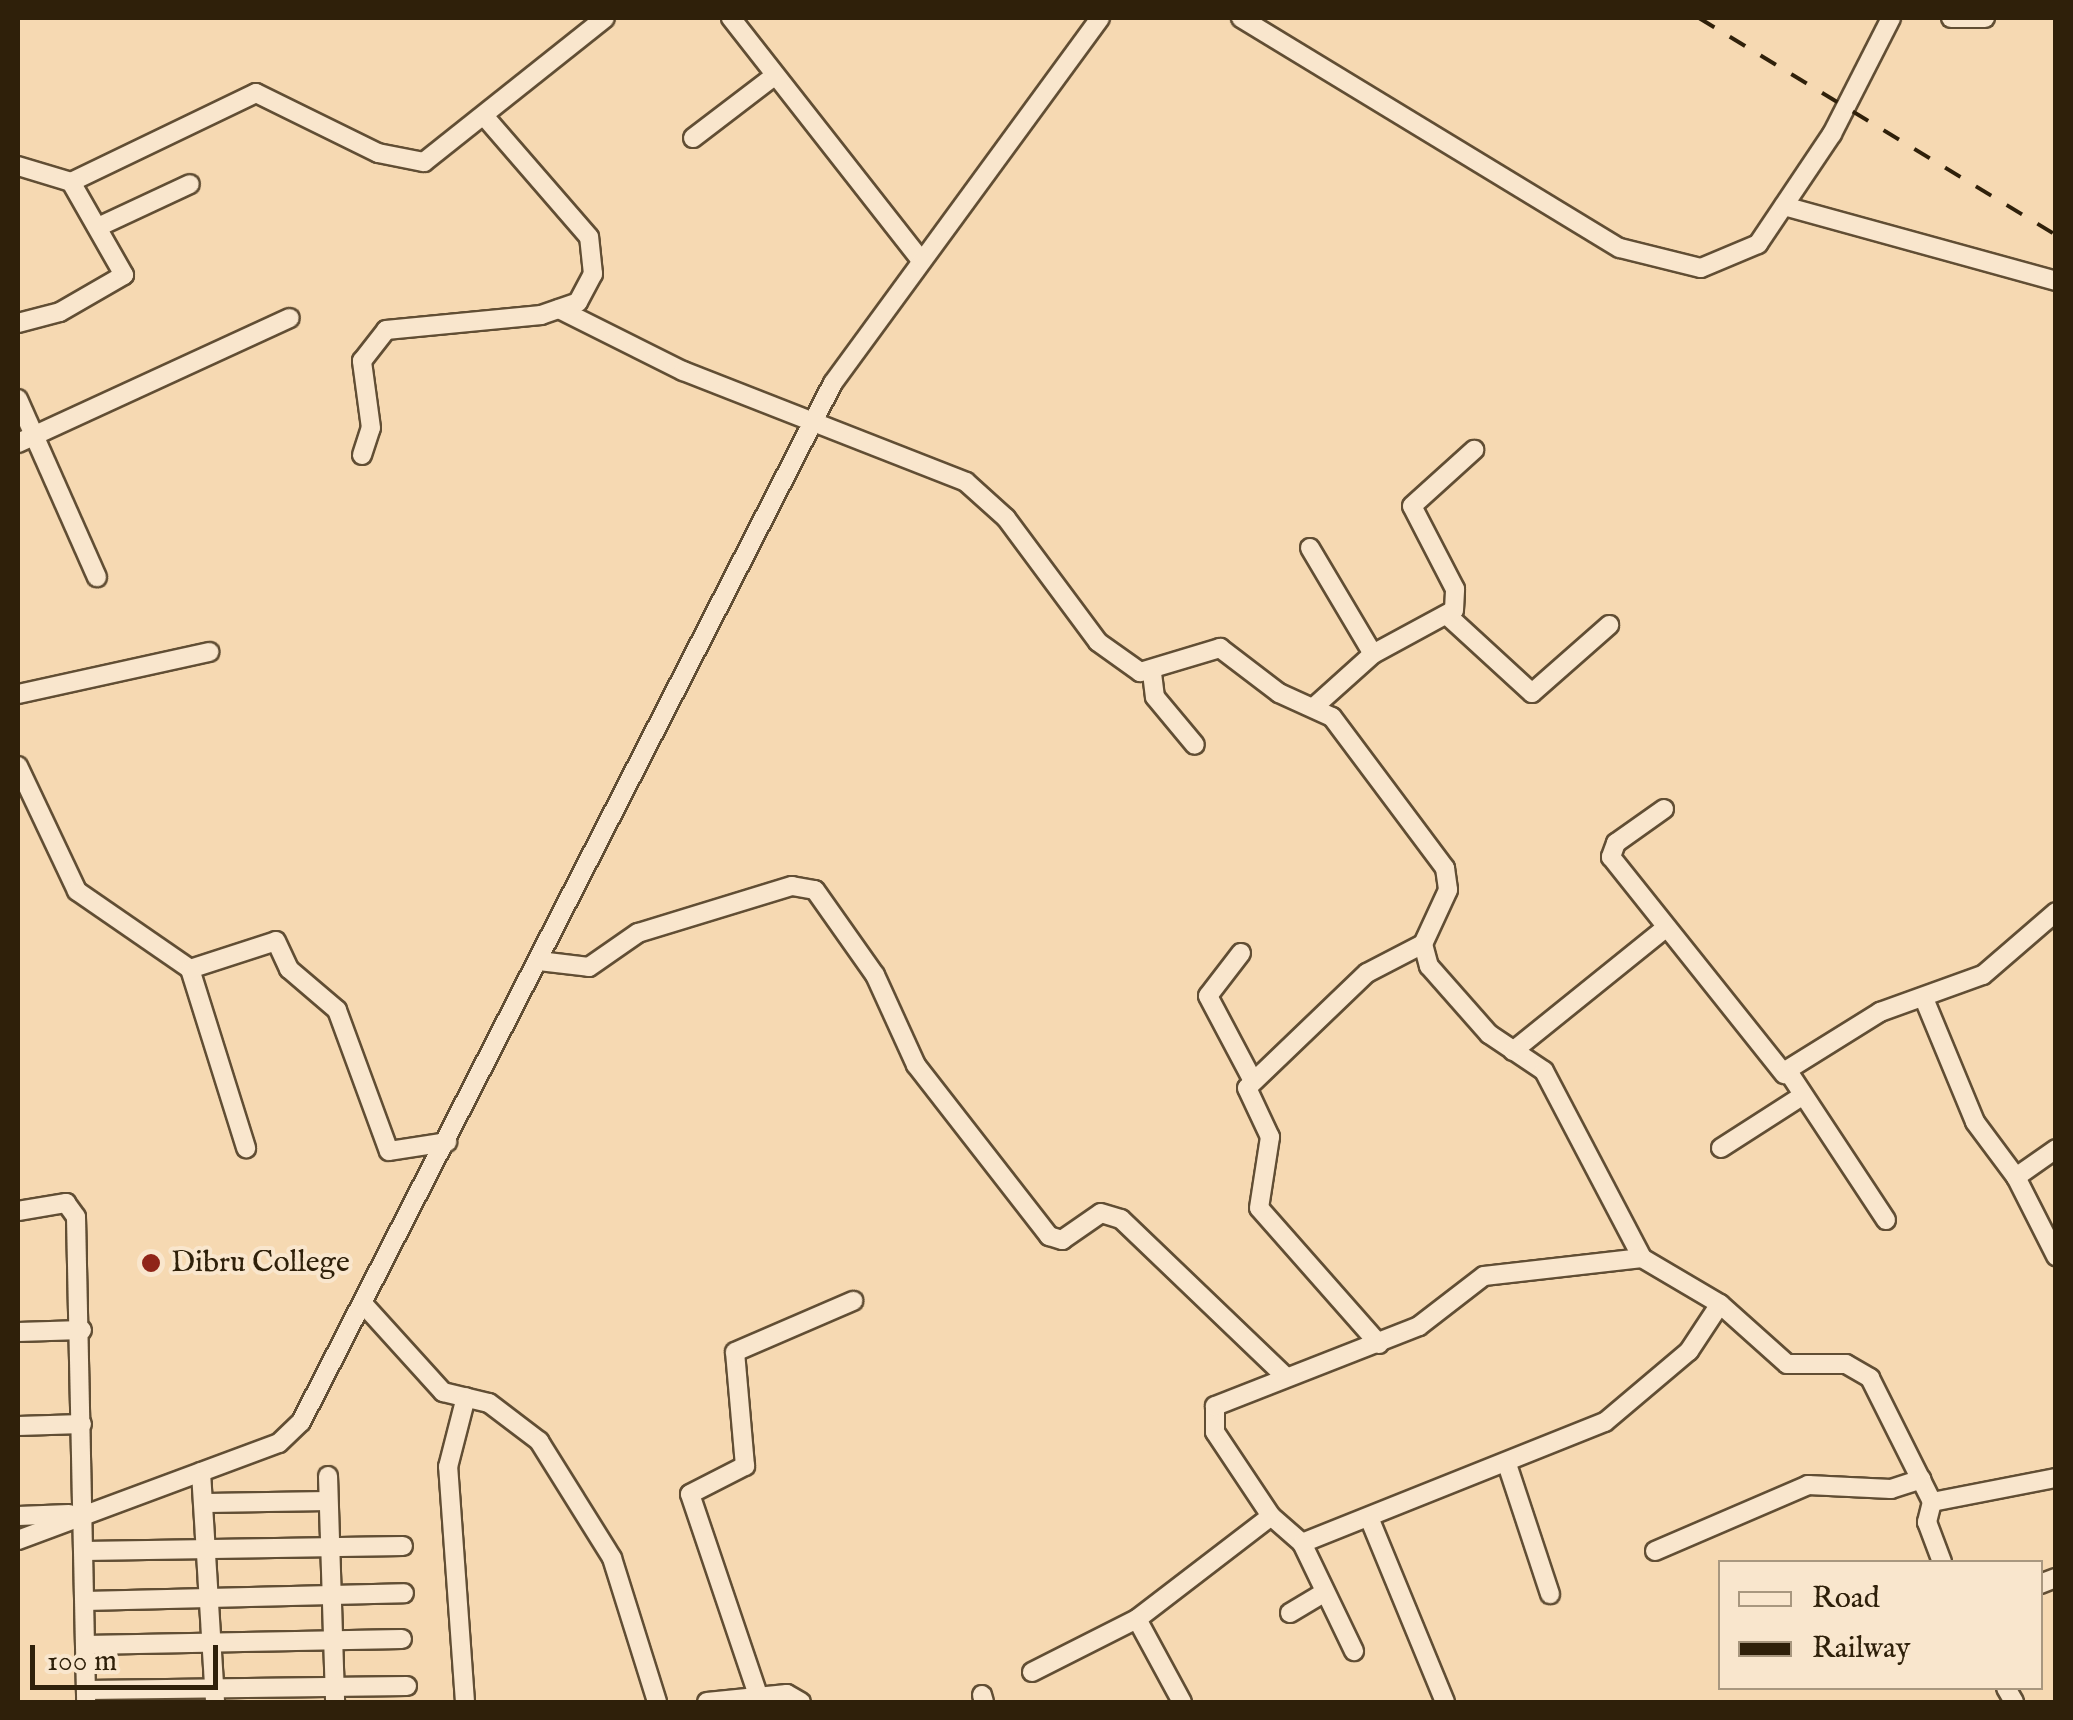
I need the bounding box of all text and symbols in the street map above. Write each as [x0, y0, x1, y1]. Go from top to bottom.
place label: Dibru College [171, 1245, 350, 1281]
marker: Dibru College [140, 1252, 162, 1274]
legend [1718, 1560, 2043, 1690]
text: Road [1812, 1580, 1880, 1618]
scale bar [35, 1625, 222, 1687]
text: Railway [1812, 1630, 1910, 1668]
text: 100 m [47, 1643, 117, 1681]

